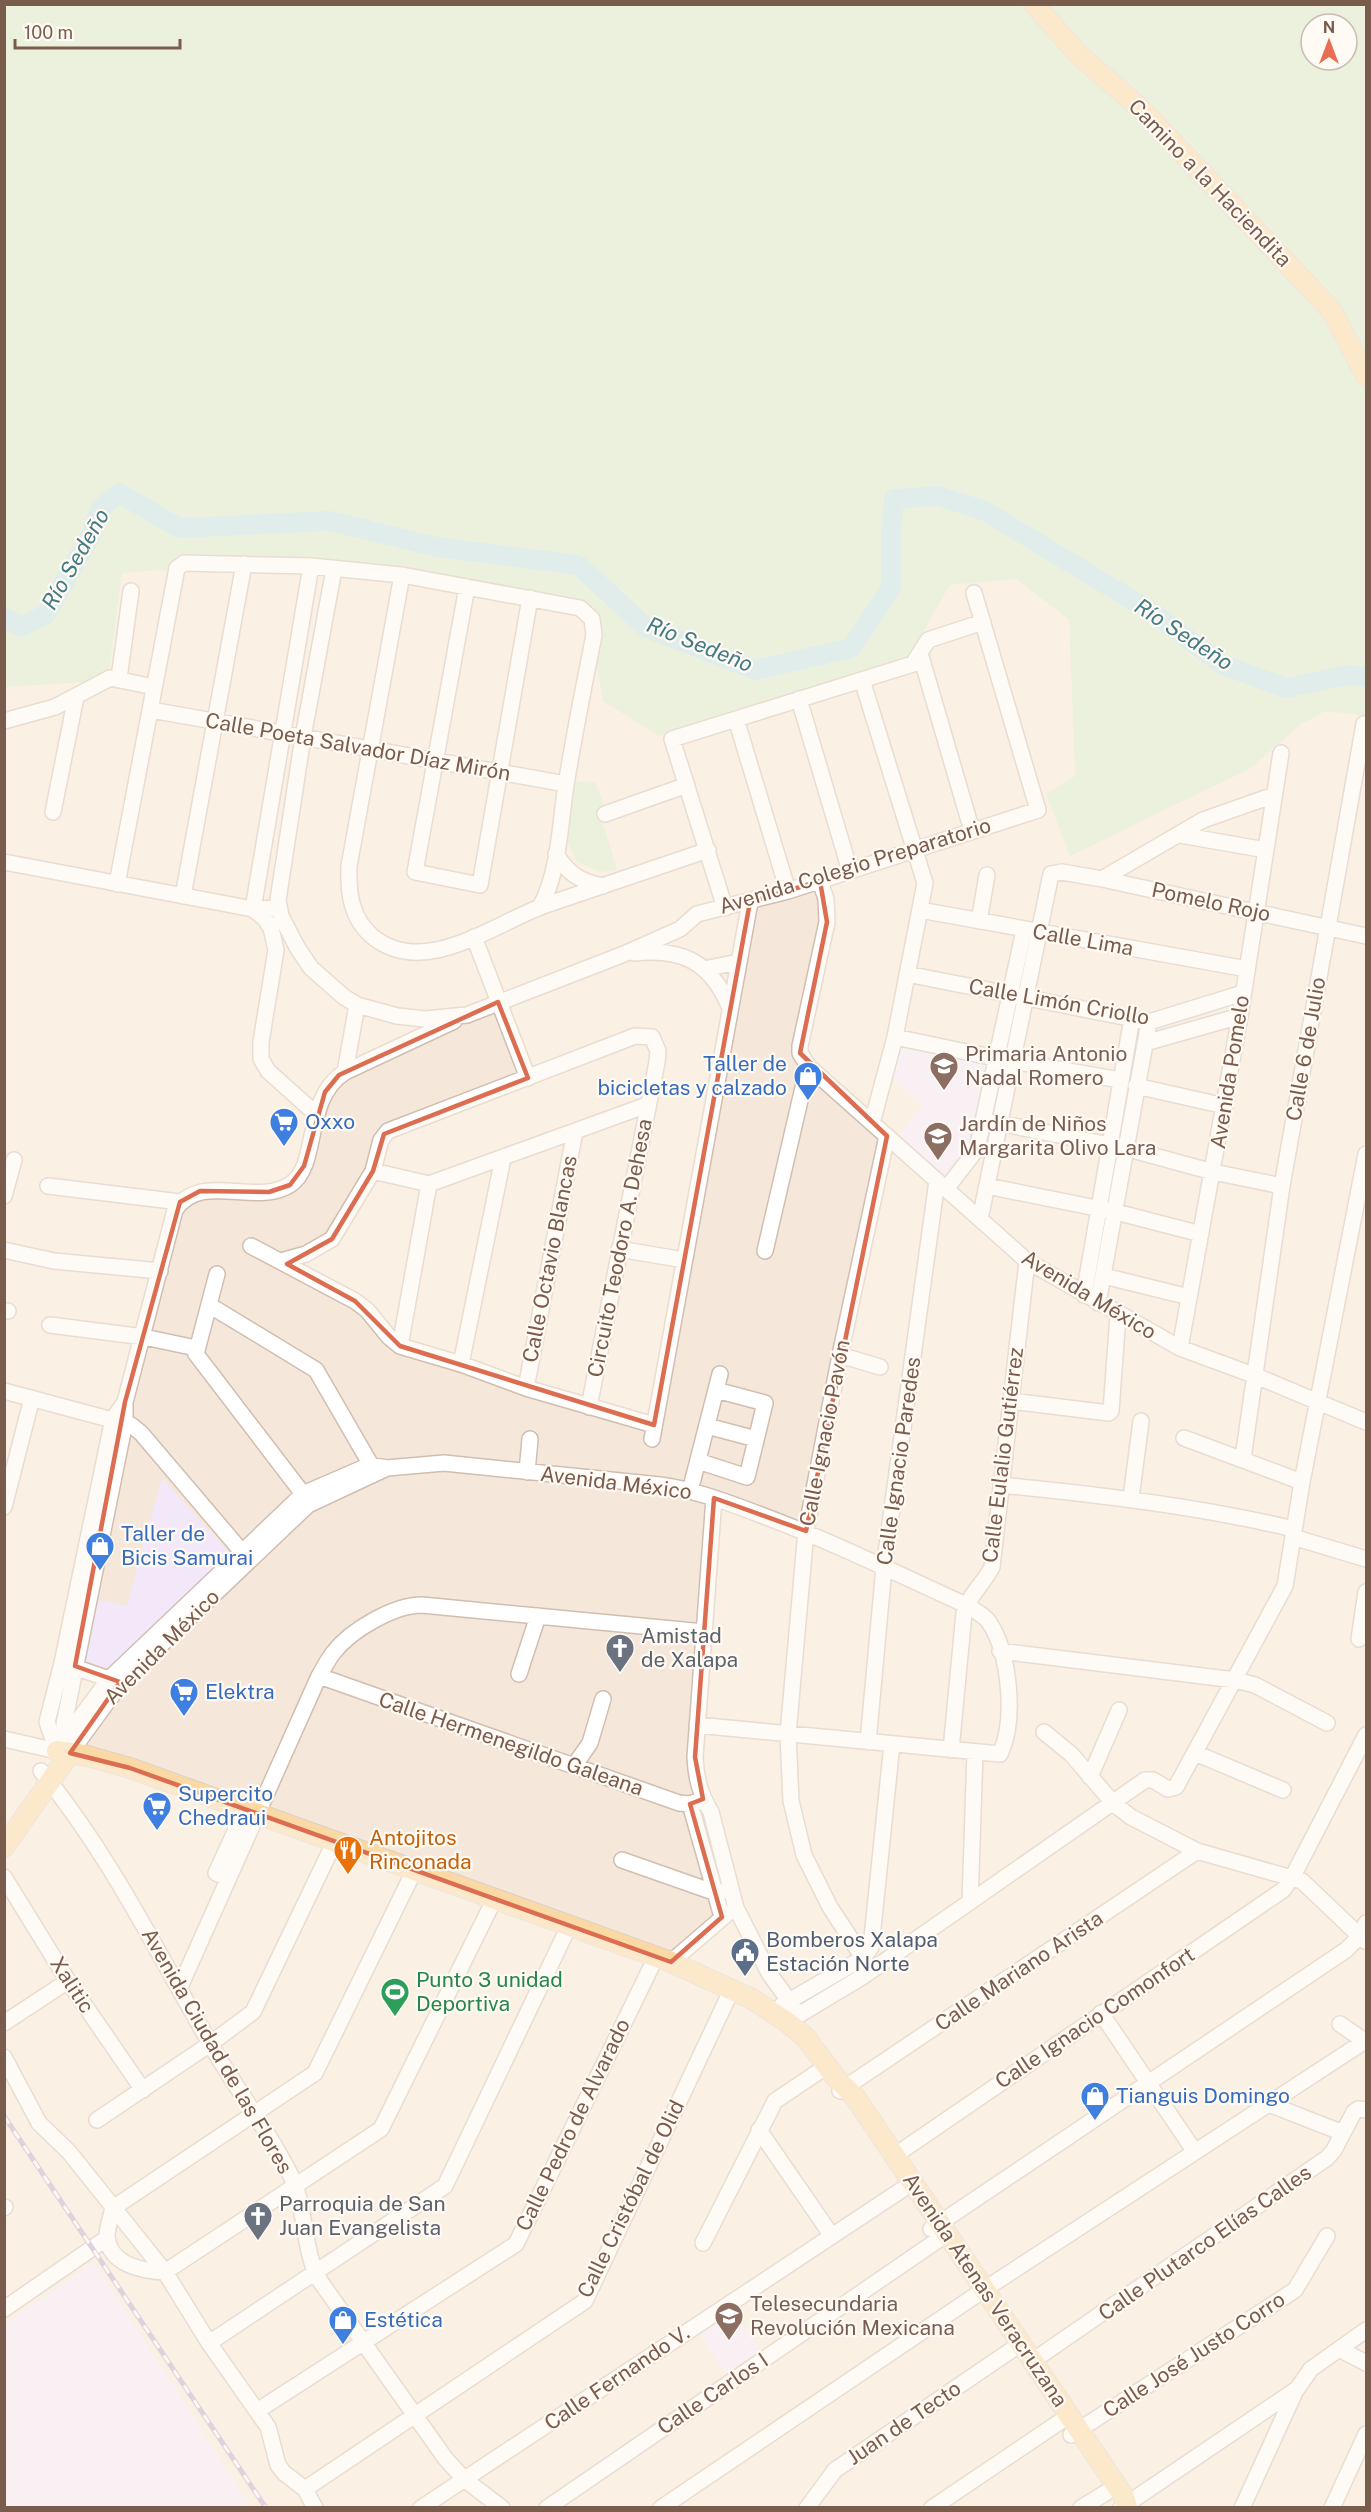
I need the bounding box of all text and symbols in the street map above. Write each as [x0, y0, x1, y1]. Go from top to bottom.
scale bar [15, 12, 180, 50]
north arrow [1299, 12, 1359, 72]
text: N [1323, 18, 1335, 37]
text: 100 m [24, 22, 73, 43]
street label: Camino a la Haciendita [1124, 93, 1297, 272]
water label: Río Sedeño [36, 504, 114, 614]
water label: Río Sedeño [1130, 593, 1238, 675]
water label: Río Sedeño [643, 611, 757, 677]
street label: Calle Poeta Salvador Díaz Mirón [203, 707, 513, 786]
street label: Avenida Colegio Preparatorio [716, 812, 994, 919]
street label: Pomelo Rojo [1149, 877, 1273, 926]
street label: Calle Lima [1031, 918, 1135, 961]
street label: Calle Limón Criollo [967, 973, 1151, 1030]
street label: Calle 6 de Julio [1281, 975, 1330, 1123]
street label: Avenida Pomelo [1205, 993, 1254, 1151]
place label: Primaria Antonio Nadal Romero [965, 1041, 1127, 1090]
school or university icon: Primaria Antonio Nadal Romero [928, 1050, 960, 1092]
place label: Taller de bicicletas y calzado [598, 1051, 787, 1100]
shop icon: Taller de bicicletas y calzado [792, 1060, 824, 1102]
supermarket icon: Oxxo [268, 1106, 300, 1148]
place label: Oxxo [305, 1109, 355, 1134]
place label: Jardín de Niños Margarita Olivo Lara [959, 1111, 1156, 1160]
street label: Circuito Teodoro A. Dehesa [582, 1116, 657, 1379]
school or university icon: Jardín de Niños Margarita Olivo Lara [922, 1120, 954, 1162]
street label: Calle Octavio Blancas [517, 1153, 582, 1365]
street label: Avenida México [1018, 1245, 1161, 1345]
street label: Calle Ignacio Pavón [794, 1338, 855, 1528]
street label: Calle Eulalio Gutiérrez [977, 1346, 1028, 1564]
street label: Calle Ignacio Paredes [871, 1355, 926, 1567]
street label: Avenida México [539, 1461, 693, 1504]
place label: Taller de Bicis Samurai [121, 1521, 253, 1570]
shop icon: Taller de Bicis Samurai [84, 1530, 116, 1572]
street label: Avenida México [99, 1584, 224, 1709]
place label: Amistad de Xalapa [641, 1623, 738, 1672]
church icon: Amistad de Xalapa [604, 1632, 636, 1674]
supermarket icon: Elektra [168, 1676, 200, 1718]
place label: Elektra [205, 1679, 275, 1704]
street label: Calle Hermenegildo Galeana [376, 1686, 647, 1801]
place label: Supercito Chedraui [178, 1781, 273, 1830]
supermarket icon: Supercito Chedraui [141, 1790, 173, 1832]
place label: Antojitos Rinconada [369, 1825, 472, 1874]
restaurant icon: Antojitos Rinconada [332, 1834, 364, 1876]
street label: Calle Mariano Arista [930, 1905, 1107, 2036]
street label: Avenida Ciudad de las Flores [137, 1924, 298, 2178]
place label: Bomberos Xalapa Estación Norte [766, 1927, 938, 1976]
public building icon: Bomberos Xalapa Estación Norte [729, 1936, 761, 1978]
street label: Calle Ignacio Comonfort [990, 1942, 1199, 2094]
street label: Xalitic [45, 1952, 100, 2018]
place label: Punto 3 unidad Deportiva [416, 1967, 563, 2016]
sports icon: Punto 3 unidad Deportiva [379, 1976, 411, 2018]
street label: Calle Pedro de Alvarado [510, 2015, 635, 2235]
shop icon: Tianguis Domingo [1079, 2080, 1111, 2122]
place label: Tianguis Domingo [1116, 2083, 1290, 2108]
street label: Calle Cristóbal de Olid [572, 2096, 689, 2302]
street label: Calle Plutarco Elías Calles [1094, 2160, 1316, 2326]
street label: Avenida Atenas Veracruzana [898, 2168, 1073, 2411]
place label: Parroquia de San Juan Evangelista [279, 2191, 446, 2240]
church icon: Parroquia de San Juan Evangelista [242, 2200, 274, 2242]
street label: Calle José Justo Corro [1098, 2286, 1289, 2423]
place label: Telesecundaria Revolución Mexicana [750, 2291, 955, 2340]
school or university icon: Telesecundaria Revolución Mexicana [713, 2300, 745, 2342]
shop icon: Estética [327, 2304, 359, 2346]
place label: Estética [364, 2307, 443, 2332]
street label: Calle Fernando V. [539, 2320, 694, 2435]
street label: Calle Carlos I [653, 2347, 773, 2440]
street label: Juan de Tecto [842, 2375, 965, 2470]

